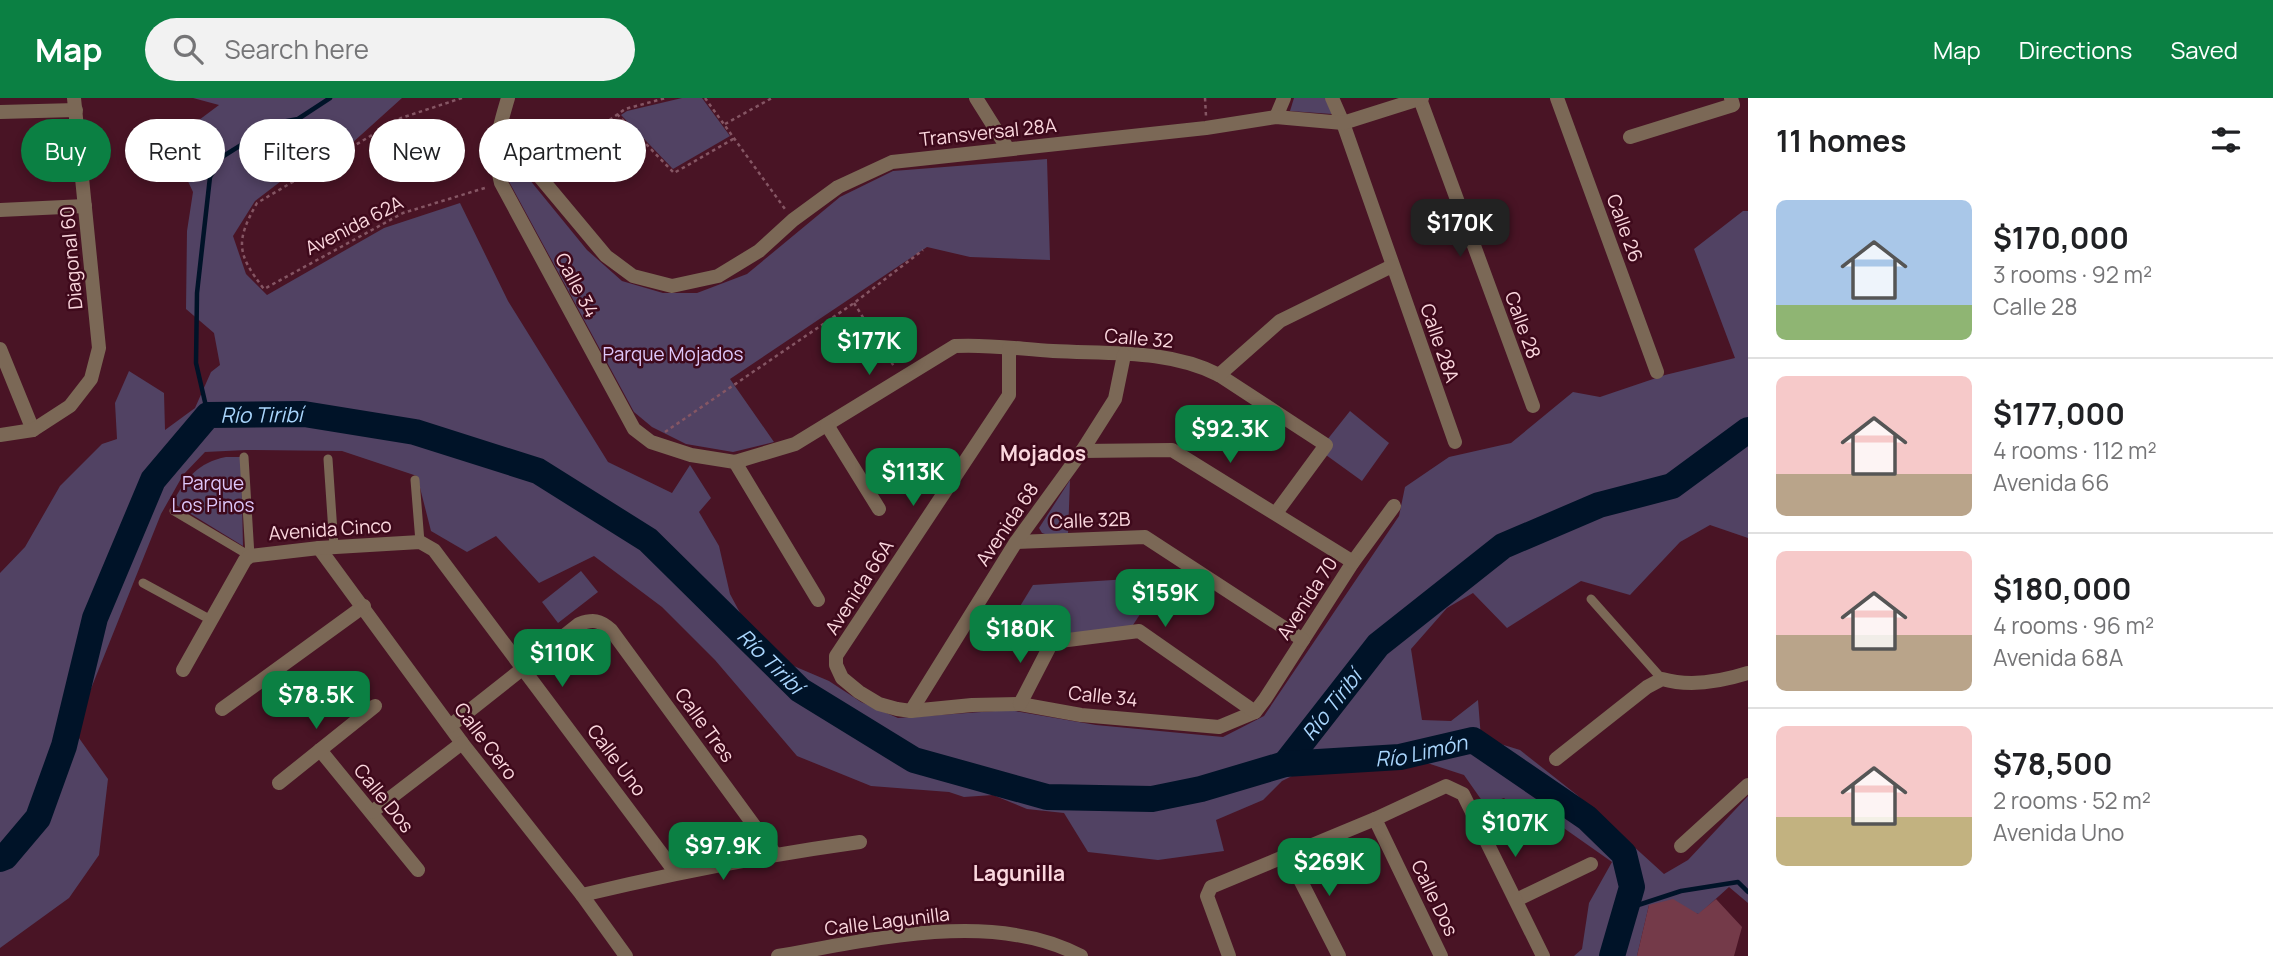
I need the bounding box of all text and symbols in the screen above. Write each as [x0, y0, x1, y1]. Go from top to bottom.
search box [145, 18, 635, 81]
text: Map [35, 27, 103, 72]
icon: search [169, 30, 207, 68]
text: Search here [225, 31, 369, 67]
text: Map [1933, 33, 1981, 66]
text: Directions [2019, 33, 2132, 66]
text: Saved [2170, 33, 2238, 66]
street label: Transversal 28A [918, 112, 1058, 152]
chip: Buy [21, 119, 111, 182]
chip: Rent [125, 119, 225, 182]
chip: Filters [239, 119, 355, 182]
chip: New [369, 119, 465, 182]
chip: Apartment [479, 119, 646, 182]
text: 11 homes [1776, 120, 1907, 161]
icon: filters [2207, 121, 2245, 159]
street label: Avenida 62A [300, 189, 408, 261]
street label: Calle 26 [1601, 190, 1649, 266]
pin: $170K [1411, 200, 1509, 259]
street label: Diagonal 60 [54, 205, 88, 311]
text: $170K [1427, 206, 1493, 238]
text: $170,000 [1993, 217, 2129, 258]
icon: home [1832, 228, 1916, 312]
street label: Calle 34 [549, 248, 605, 322]
text: 3 rooms · 92 m² [1993, 258, 2152, 290]
street label: Calle 28 [1499, 288, 1547, 362]
text: Calle 28 [1993, 290, 2077, 322]
street label: Calle 28A [1414, 300, 1466, 386]
pin: $177K [820, 317, 918, 377]
street label: Calle 32 [1103, 322, 1175, 354]
text: $177K [837, 324, 901, 356]
park label: Parque Mojados [603, 341, 743, 367]
text: $177,000 [1993, 393, 2125, 434]
water label: Río Tiribí [220, 400, 307, 429]
icon: home [1832, 404, 1916, 488]
pin: $92.3K [1173, 406, 1287, 465]
text: $92.3K [1191, 412, 1269, 444]
text: 4 rooms · 112 m² [1993, 434, 2157, 466]
district label: Mojados [1000, 439, 1086, 467]
pin: $113K [864, 448, 962, 508]
text: $113K [882, 455, 944, 487]
text: Avenida 66 [1993, 466, 2110, 498]
park label: Parque Los Pinos [172, 470, 254, 518]
street label: Avenida 68 [970, 477, 1044, 571]
street label: Calle 32B [1049, 506, 1131, 534]
street label: Avenida Cinco [268, 512, 392, 546]
street label: Avenida 66A [819, 534, 899, 640]
street label: Avenida 70 [1271, 552, 1343, 644]
text: $180,000 [1993, 568, 2131, 609]
pin: $159K [1116, 570, 1214, 629]
text: $159K [1131, 576, 1199, 608]
icon: home [1832, 579, 1916, 663]
pin: $180K [971, 606, 1069, 665]
text: 4 rooms · 96 m² [1993, 609, 2154, 641]
text: $180K [986, 612, 1054, 644]
water label: Río Tiribí [731, 622, 812, 703]
pin: $110K [513, 630, 611, 689]
text: $110K [530, 636, 594, 668]
text: Avenida 68A [1993, 641, 2123, 673]
water label: Río Tiribí [1295, 661, 1370, 746]
pin: $78.5K [259, 672, 373, 731]
text: $78.5K [278, 678, 354, 710]
street label: Calle 34 [1067, 679, 1139, 713]
street label: Calle Tres [669, 683, 741, 767]
street label: Calle Cero [448, 697, 524, 785]
street label: Calle Uno [581, 719, 653, 801]
water label: Río Limón [1374, 728, 1471, 772]
text: $78,500 [1993, 743, 2112, 784]
icon: home [1832, 754, 1916, 838]
street label: Calle Dos [348, 758, 420, 838]
text: 2 rooms · 52 m² [1993, 784, 2151, 816]
pin: $107K [1466, 800, 1564, 859]
text: $107K [1482, 806, 1548, 838]
text: Avenida Uno [1993, 816, 2124, 848]
pin: $97.9K [666, 822, 780, 882]
text: $97.9K [685, 829, 761, 861]
pin: $269K [1280, 838, 1378, 898]
text: $269K [1293, 845, 1365, 877]
street label: Calle Dos [1405, 856, 1465, 940]
district label: Lagunilla [973, 859, 1065, 887]
street label: Calle Lagunilla [823, 900, 951, 942]

